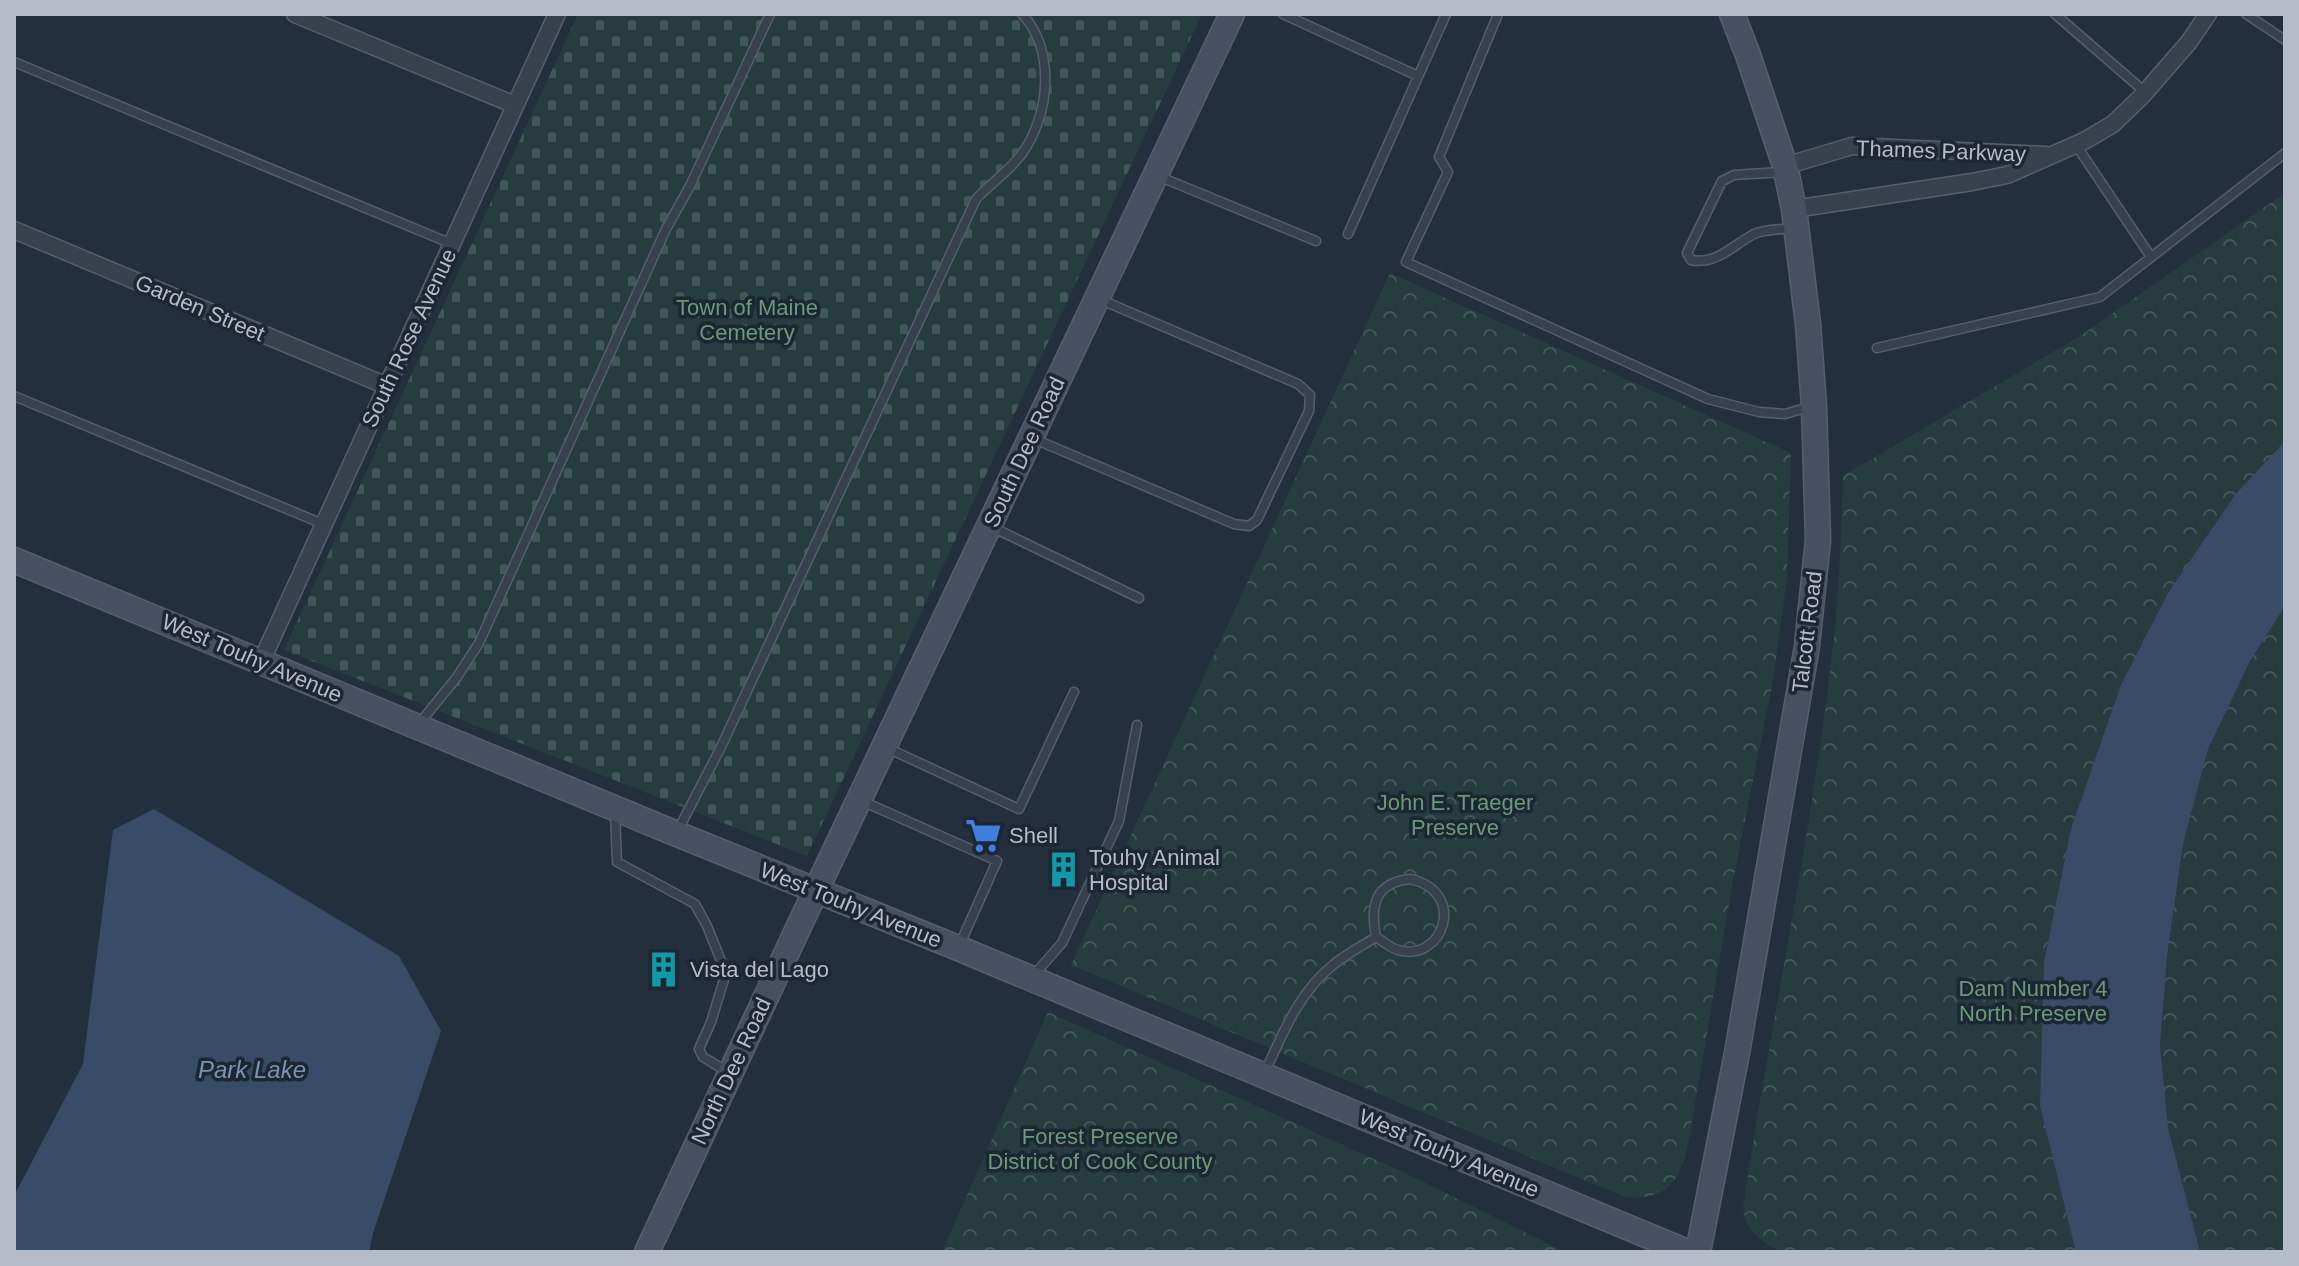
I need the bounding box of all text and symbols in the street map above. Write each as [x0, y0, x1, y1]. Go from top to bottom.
street label: Thames Parkway [1856, 136, 2026, 166]
street label: South Rose Avenue [357, 245, 461, 431]
street label: Garden Street [132, 269, 268, 347]
park label: Town of Maine Cemetery [676, 295, 818, 345]
street label: South Dee Road [978, 373, 1070, 531]
street label: Talcott Road [1787, 570, 1827, 694]
street label: West Touhy Avenue [158, 609, 346, 707]
park label: John E. Traeger Preserve [1377, 790, 1533, 840]
supermarket icon: Shell [964, 816, 1002, 854]
place label: Shell [1009, 823, 1058, 848]
place label: Touhy Animal Hospital [1089, 845, 1220, 895]
building icon: Touhy Animal Hospital [1044, 851, 1082, 889]
street label: West Touhy Avenue [757, 857, 945, 953]
building icon: Vista del Lago [645, 950, 683, 988]
place label: Vista del Lago [690, 957, 829, 982]
park label: Dam Number 4 North Preserve [1958, 976, 2108, 1026]
street label: North Dee Road [686, 994, 776, 1148]
water label: Park Lake [198, 1056, 306, 1083]
street label: West Touhy Avenue [1355, 1104, 1543, 1202]
park label: Forest Preserve District of Cook County [988, 1124, 1212, 1174]

